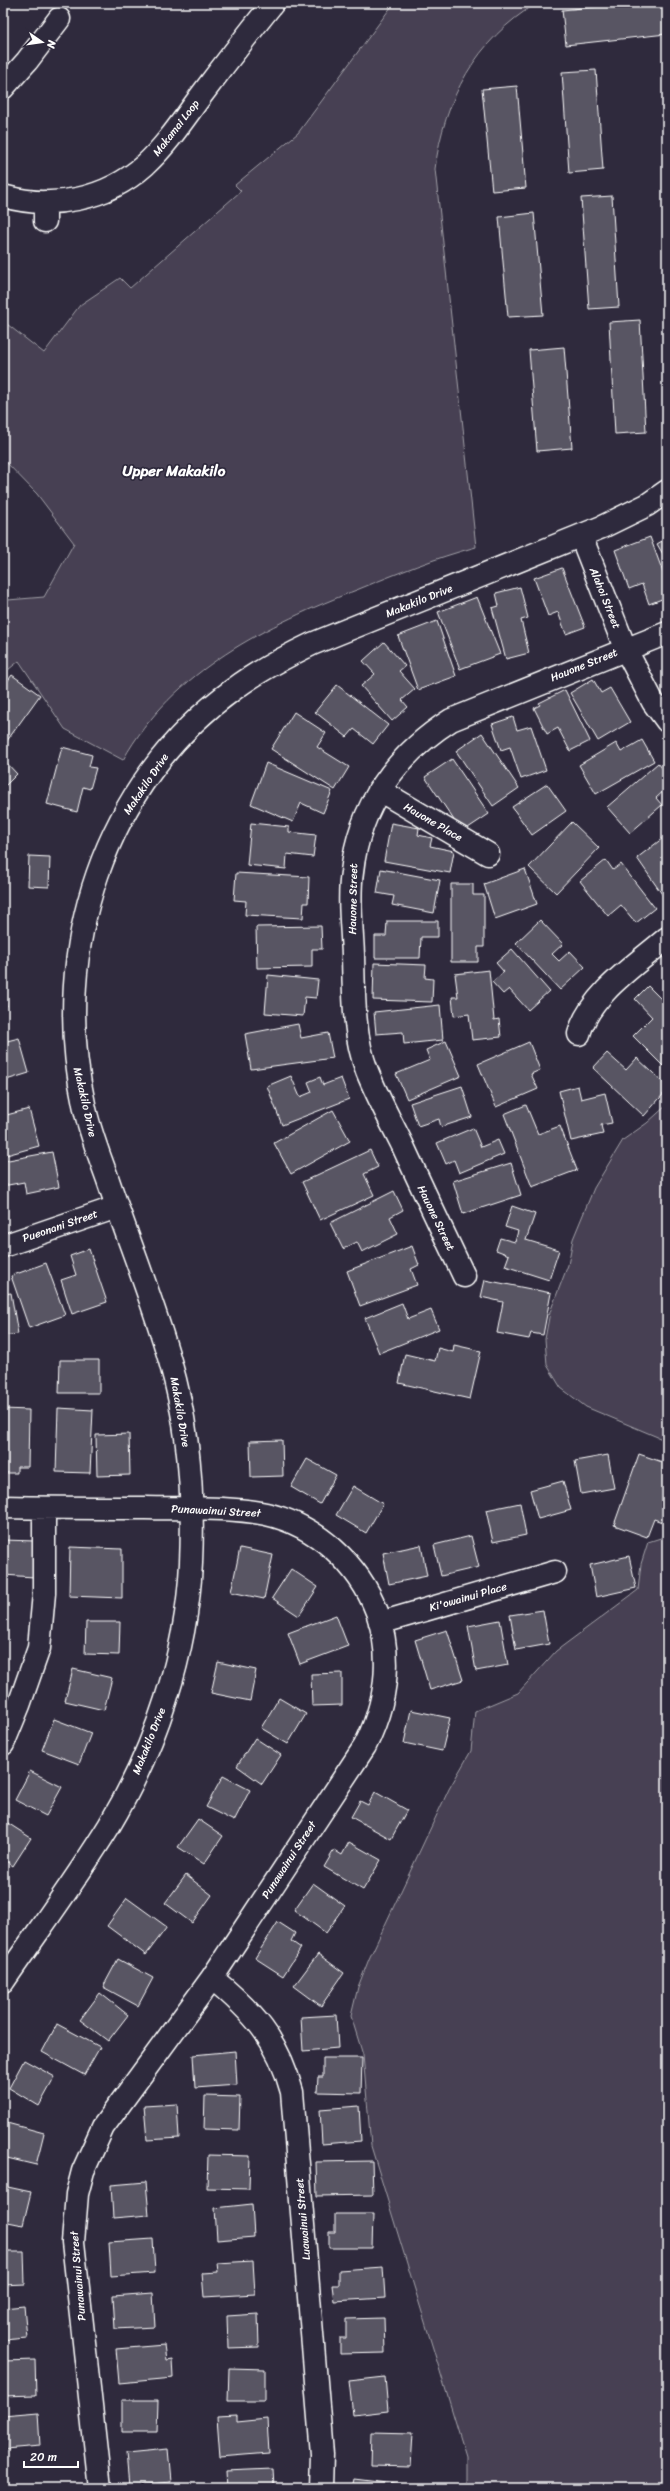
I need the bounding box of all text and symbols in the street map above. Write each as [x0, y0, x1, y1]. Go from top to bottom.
north arrow [22, 22, 62, 62]
text: N [41, 37, 62, 50]
street label: Makamai Loop [148, 95, 204, 161]
district label: Upper Makakilo [123, 458, 226, 484]
street label: Alahoi Street [584, 563, 626, 632]
street label: Makakilo Drive [383, 579, 456, 623]
street label: Hauone Street [547, 643, 621, 687]
street label: Makakilo Drive [118, 749, 174, 819]
street label: Hauone Place [400, 797, 467, 847]
street label: Hauone Street [343, 863, 363, 935]
street label: Makakilo Drive [68, 1065, 102, 1139]
street label: Hauone Street [412, 1182, 460, 1254]
street label: Pueonani Street [20, 1204, 100, 1248]
street label: Makakilo Drive [164, 1375, 196, 1449]
street label: Punawainui Street [171, 1499, 262, 1523]
street label: Ki'owainui Place [427, 1577, 509, 1617]
street label: Makakilo Drive [127, 1704, 171, 1777]
street label: Punawainui Street [257, 1817, 322, 1903]
street label: Luawainui Street [290, 2177, 316, 2261]
street label: Punawainui Street [65, 2230, 91, 2322]
scale bar [24, 2443, 78, 2469]
text: 20 m [30, 2446, 57, 2468]

